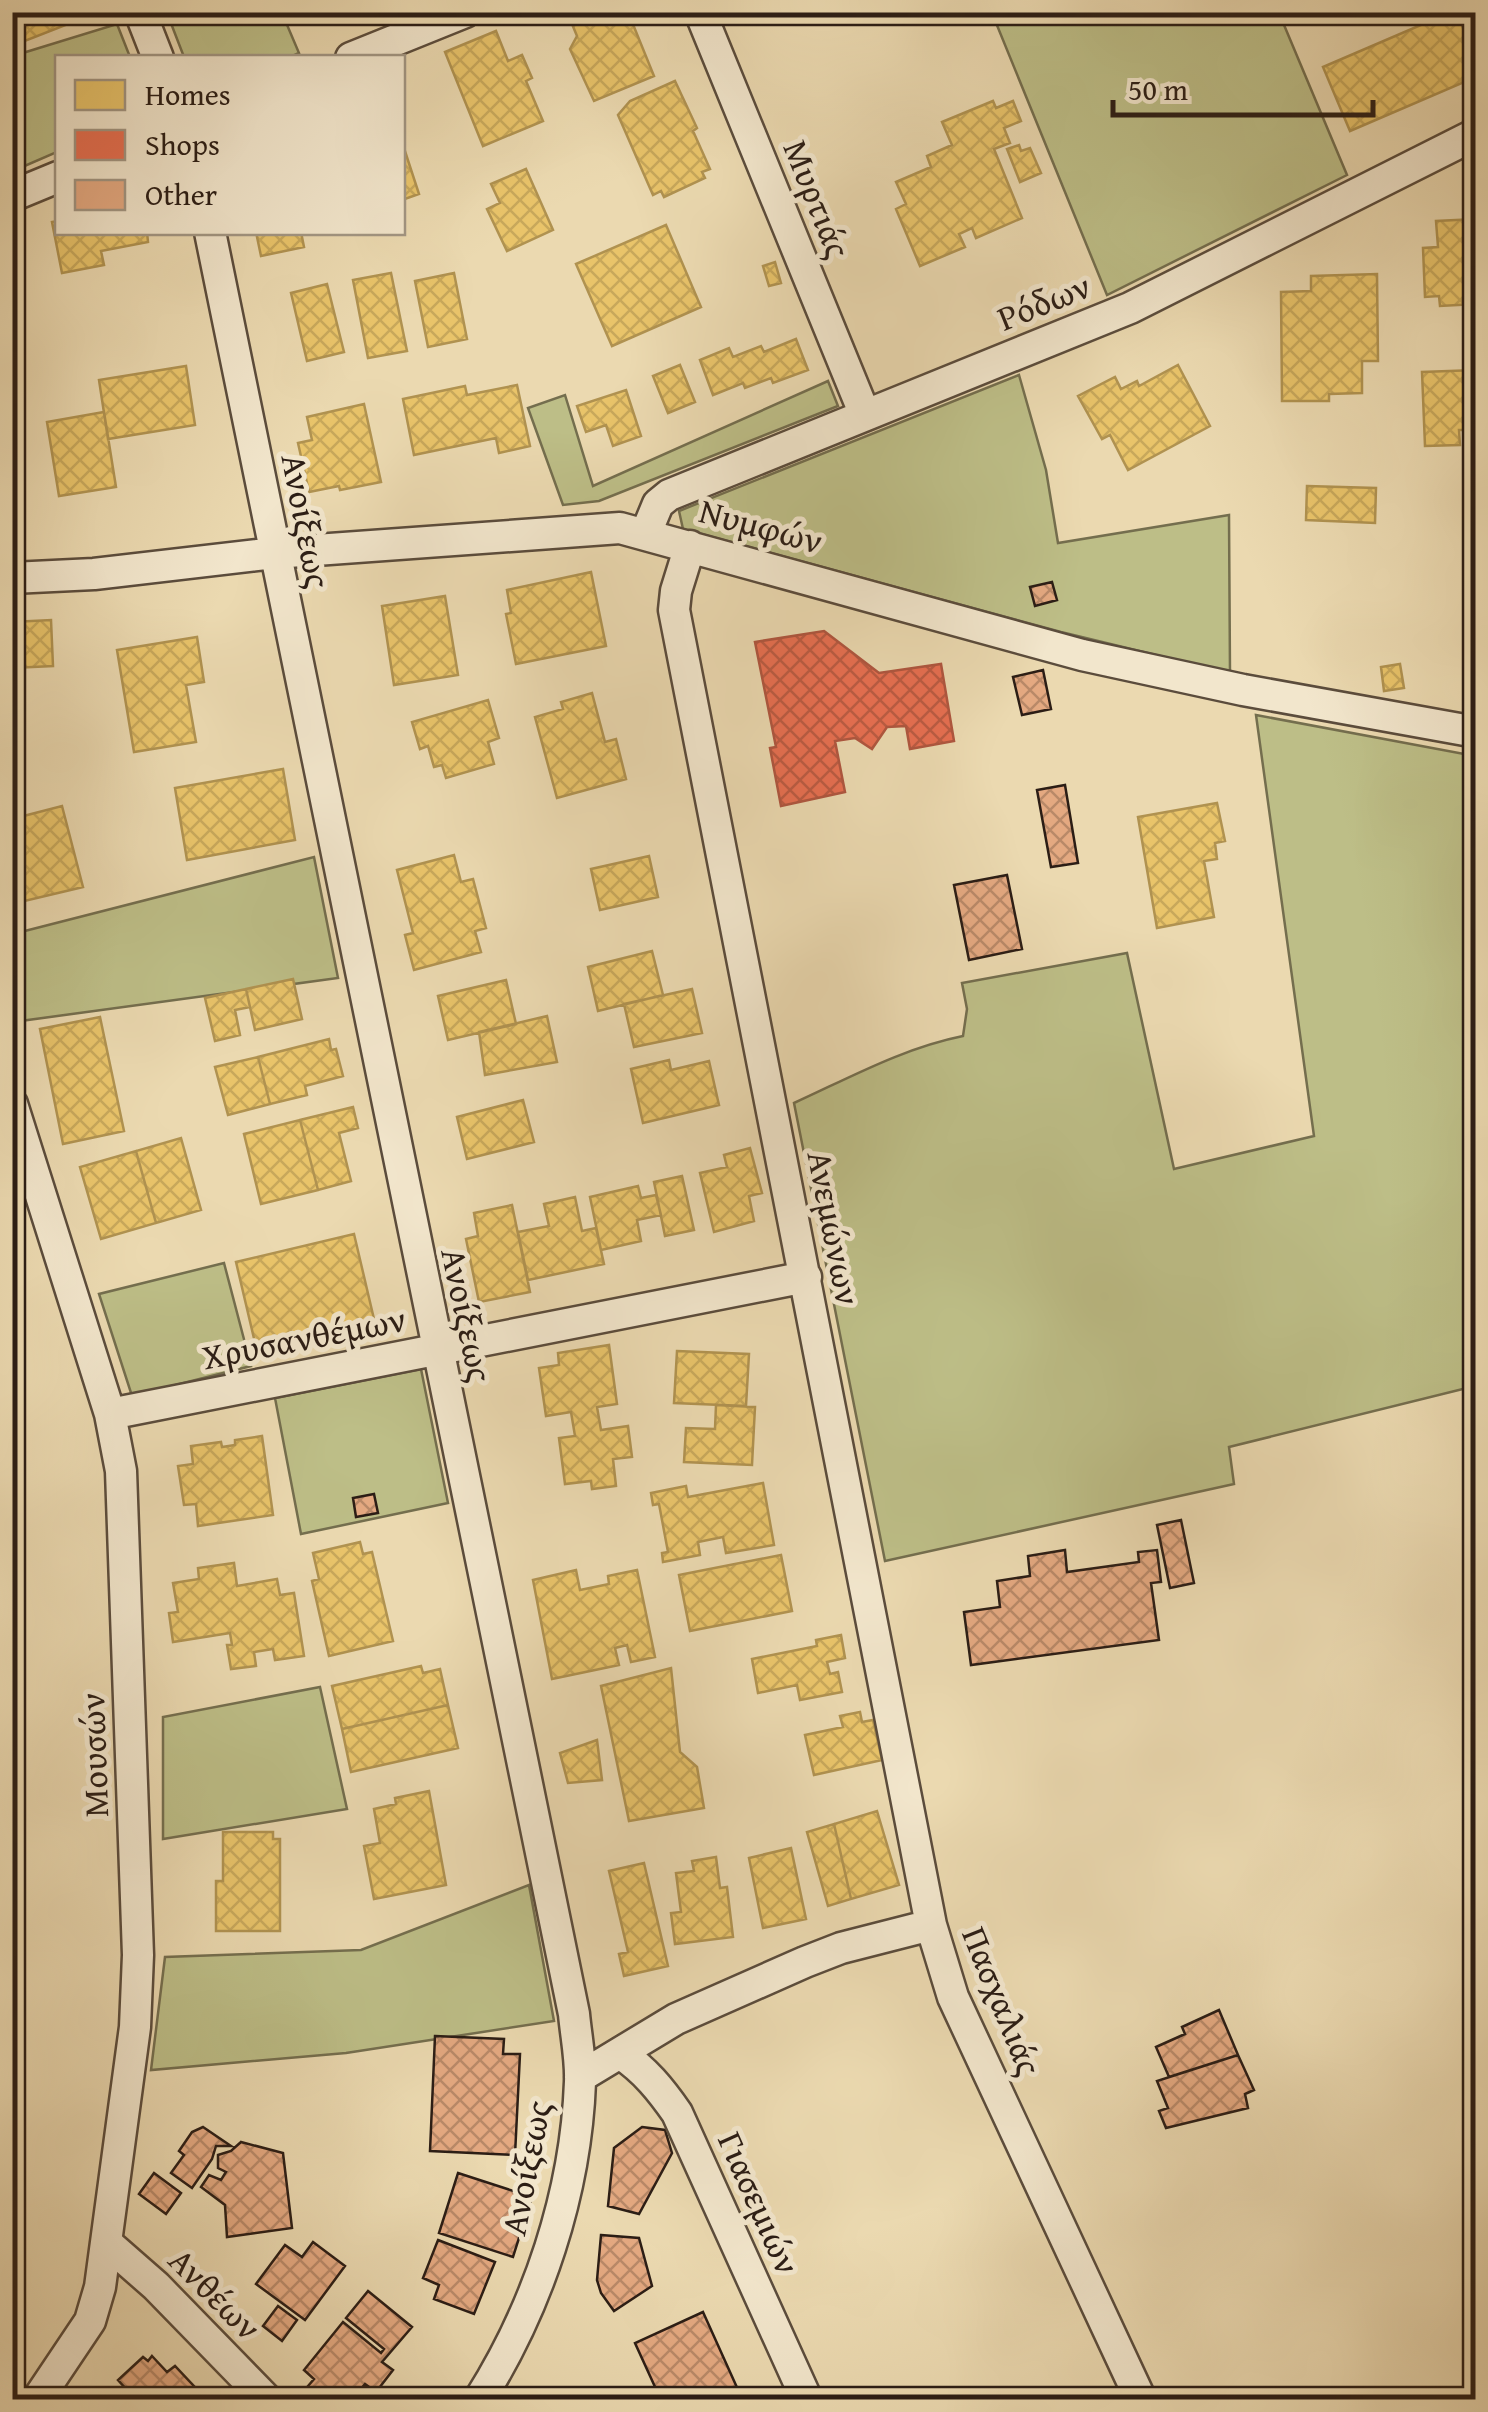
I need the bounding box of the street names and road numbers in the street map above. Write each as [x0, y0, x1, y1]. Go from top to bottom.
street label: Μυρτιάς [771, 132, 864, 266]
street label: Ρόδων [989, 260, 1098, 343]
street label: Ανοίξεως [268, 449, 345, 593]
street label: Νυμφών [694, 485, 828, 566]
street label: Ανεμώνων [795, 1146, 874, 1310]
street label: Ανοίξεως [428, 1243, 507, 1387]
street label: Χρυσανθέμων [198, 1293, 410, 1382]
street label: Μουσών [66, 1692, 121, 1818]
street label: Πασχαλιάς [950, 1919, 1055, 2083]
street label: Ανοίξεως [487, 2096, 564, 2240]
street label: Γιασεμιών [705, 2123, 813, 2282]
street label: Ανθέων [157, 2236, 273, 2352]

